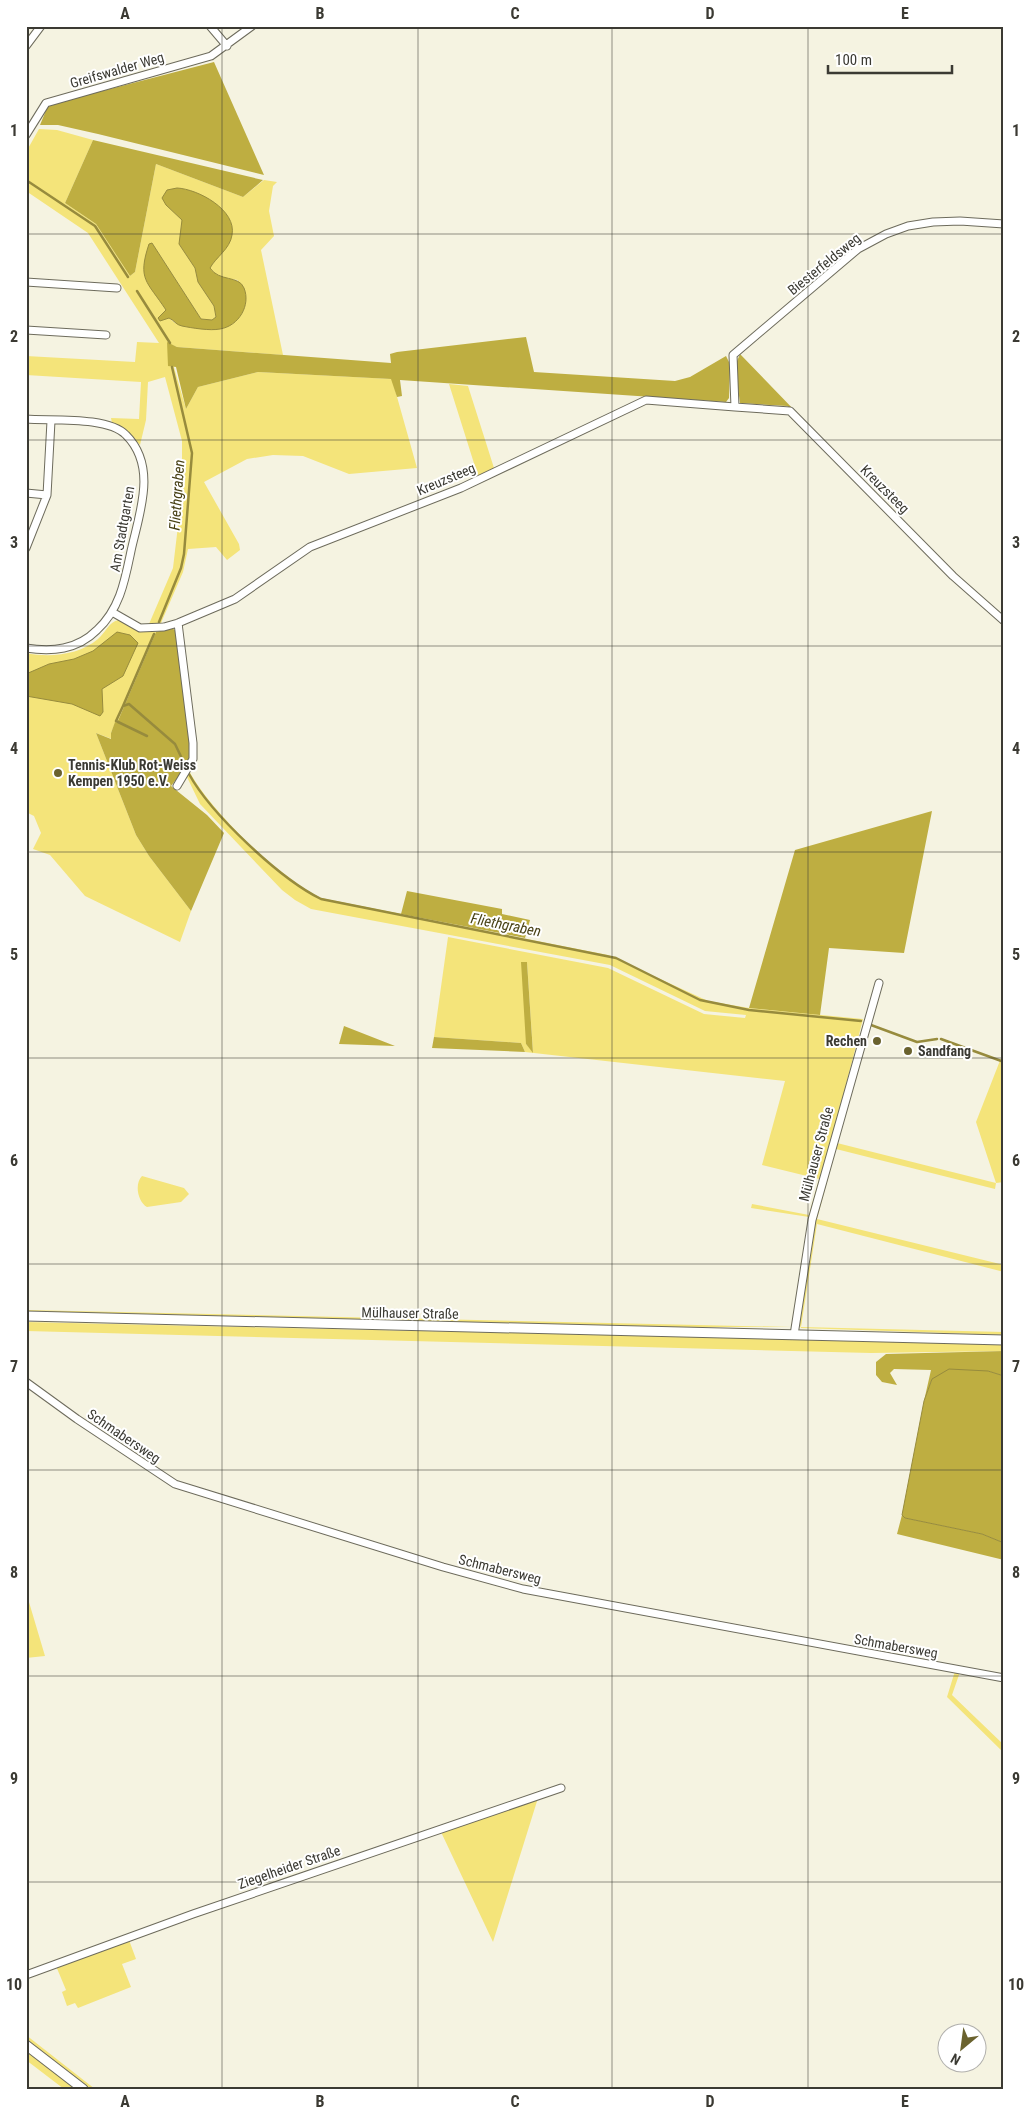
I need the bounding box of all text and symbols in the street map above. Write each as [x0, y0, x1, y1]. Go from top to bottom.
text: A [120, 4, 130, 23]
text: B [316, 4, 325, 23]
text: C [510, 4, 520, 23]
text: D [705, 4, 715, 23]
text: E [901, 4, 909, 23]
scale bar [828, 42, 951, 74]
street label: Greifswalder Weg [68, 49, 166, 91]
text: 100 m [835, 51, 872, 69]
text: 1 [10, 121, 18, 140]
text: 1 [1012, 121, 1020, 140]
street label: Biesterfeldsweg [784, 230, 864, 298]
text: 2 [10, 327, 18, 346]
text: 2 [1012, 327, 1020, 346]
water label: Fliethgraben [166, 459, 188, 531]
street label: Kreuzsteeg [414, 460, 478, 498]
street label: Kreuzsteeg [857, 461, 913, 517]
street label: Am Stadtgarten [107, 485, 137, 573]
text: 3 [10, 533, 18, 552]
text: 3 [1012, 533, 1020, 552]
text: 4 [10, 739, 18, 758]
text: 4 [1012, 739, 1020, 758]
place label: Tennis-Klub Rot-Weiss Kempen 1950 e.V. [68, 757, 196, 789]
marker: Tennis-Klub Rot-Weiss Kempen 1950 e.V. [52, 767, 64, 779]
water label: Fliethgraben [469, 909, 543, 941]
text: 5 [10, 945, 18, 964]
text: 5 [1012, 945, 1020, 964]
place label: Rechen [826, 1033, 867, 1049]
marker: Rechen [871, 1035, 883, 1047]
place label: Sandfang [918, 1043, 971, 1059]
marker: Sandfang [902, 1045, 914, 1057]
street label: Mülhauser Straße [796, 1105, 836, 1203]
text: 6 [10, 1151, 18, 1170]
text: 6 [1012, 1151, 1020, 1170]
street label: Mülhauser Straße [361, 1304, 459, 1322]
text: 7 [10, 1357, 18, 1376]
text: 7 [1012, 1357, 1020, 1376]
street label: Schmabersweg [85, 1406, 163, 1466]
street label: Schmabersweg [457, 1551, 543, 1587]
text: 8 [10, 1563, 18, 1582]
text: 8 [1012, 1563, 1020, 1582]
street label: Schmabersweg [853, 1631, 939, 1661]
text: 9 [10, 1769, 18, 1788]
text: 9 [1012, 1769, 1020, 1788]
street label: Ziegelheider Straße [236, 1842, 343, 1892]
text: 10 [6, 1975, 22, 1994]
text: 10 [1008, 1975, 1024, 1994]
north arrow [938, 2022, 988, 2072]
text: N [948, 2050, 963, 2068]
text: A [120, 2092, 130, 2111]
text: B [316, 2092, 325, 2111]
text: C [510, 2092, 520, 2111]
text: D [705, 2092, 715, 2111]
text: E [901, 2092, 909, 2111]

